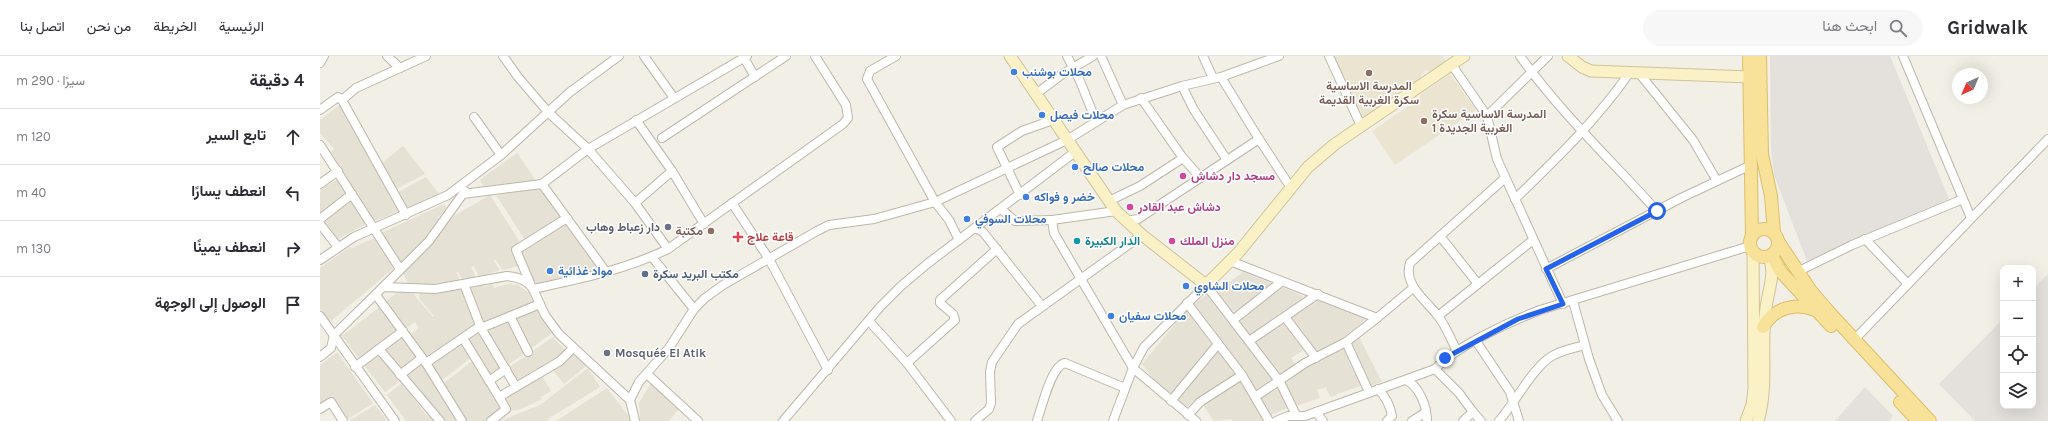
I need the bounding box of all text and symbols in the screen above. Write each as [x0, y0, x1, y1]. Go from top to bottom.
search box [1643, 10, 1923, 46]
text: ابحث هنا [1822, 17, 1877, 35]
icon: search [1887, 17, 1909, 39]
text: Gridwalk [1947, 17, 2028, 39]
text: اتصل بنا [20, 18, 65, 35]
text: من نحن [87, 18, 131, 35]
text: الخريطة [153, 18, 197, 35]
text: الرئيسية [219, 18, 264, 35]
place label: محلات بوشنب [1022, 65, 1092, 80]
marker: محلات بوشنب [1009, 67, 1019, 77]
marker: المدرسة الاساسية سكرة الغربية القديمة [1364, 68, 1374, 78]
north arrow [1952, 68, 1988, 104]
text: 4 دقيقة [249, 70, 304, 90]
text: سيرًا · 290 m [16, 73, 85, 88]
place label: المدرسة الاساسية سكرة الغربية القديمة [1319, 79, 1420, 108]
place label: المدرسة الاساسية سكرة الغربية الجديدة 1 [1432, 107, 1546, 136]
place label: محلات فيصل [1050, 108, 1115, 122]
marker: محلات فيصل [1037, 110, 1047, 120]
marker: المدرسة الاساسية سكرة الغربية الجديدة 1 [1419, 116, 1429, 126]
text: تابع السير [206, 126, 266, 144]
icon: ahead [282, 126, 304, 148]
text: 120 m [16, 129, 51, 144]
place label: محلات صالح [1083, 160, 1145, 175]
marker: محلات صالح [1070, 162, 1080, 172]
place label: مسجد دار دشاش [1191, 169, 1276, 184]
marker: مسجد دار دشاش [1178, 171, 1188, 181]
text: انعطف يسارًا [191, 182, 266, 200]
icon: left [282, 182, 304, 204]
text: 40 m [16, 185, 46, 200]
place label: خضر و فواكه [1034, 190, 1095, 205]
marker: خضر و فواكه [1021, 192, 1031, 202]
place label: دشاش عبد القادر [1137, 200, 1221, 215]
marker: دشاش عبد القادر [1125, 202, 1135, 212]
route start [1648, 202, 1666, 220]
place label: محلات السوفي [975, 212, 1047, 229]
marker: محلات السوفي [962, 214, 972, 224]
place label: دار زعباط وهاب [586, 220, 660, 235]
marker: دار زعباط وهاب [663, 222, 673, 232]
place label: مكتبة [676, 224, 703, 238]
marker: مكتبة [706, 226, 716, 236]
place label: قاعة علاج [747, 230, 794, 245]
marker: قاعة علاج [732, 231, 744, 243]
place label: الدار الكبيرة [1085, 234, 1140, 249]
place label: منزل الملك [1180, 234, 1235, 249]
marker: الدار الكبيرة [1072, 236, 1082, 246]
marker: منزل الملك [1167, 236, 1177, 246]
text: انعطف يمينًا [193, 238, 266, 256]
icon: right [282, 238, 304, 260]
text: 130 m [16, 241, 51, 256]
place label: مواد غذائية [558, 264, 613, 279]
map controls [2000, 265, 2036, 409]
button: + [2000, 265, 2036, 301]
marker: مواد غذائية [545, 266, 555, 276]
place label: مكتب البريد سكرة [653, 267, 739, 282]
marker: مكتب البريد سكرة [640, 269, 650, 279]
place label: محلات الشاوي [1194, 279, 1265, 296]
marker: محلات الشاوي [1181, 281, 1191, 291]
text: الوصول إلى الوجهة [155, 294, 266, 312]
icon: arrive [282, 294, 304, 316]
button: − [2000, 301, 2036, 337]
place label: محلات سفيان [1119, 309, 1187, 323]
marker: محلات سفيان [1106, 311, 1116, 321]
button: locate [2000, 337, 2036, 373]
place label: Mosquée El Atik [615, 346, 706, 360]
marker: Mosquée El Atik [602, 348, 612, 358]
route end [1436, 349, 1454, 367]
button: layers [2000, 373, 2036, 409]

